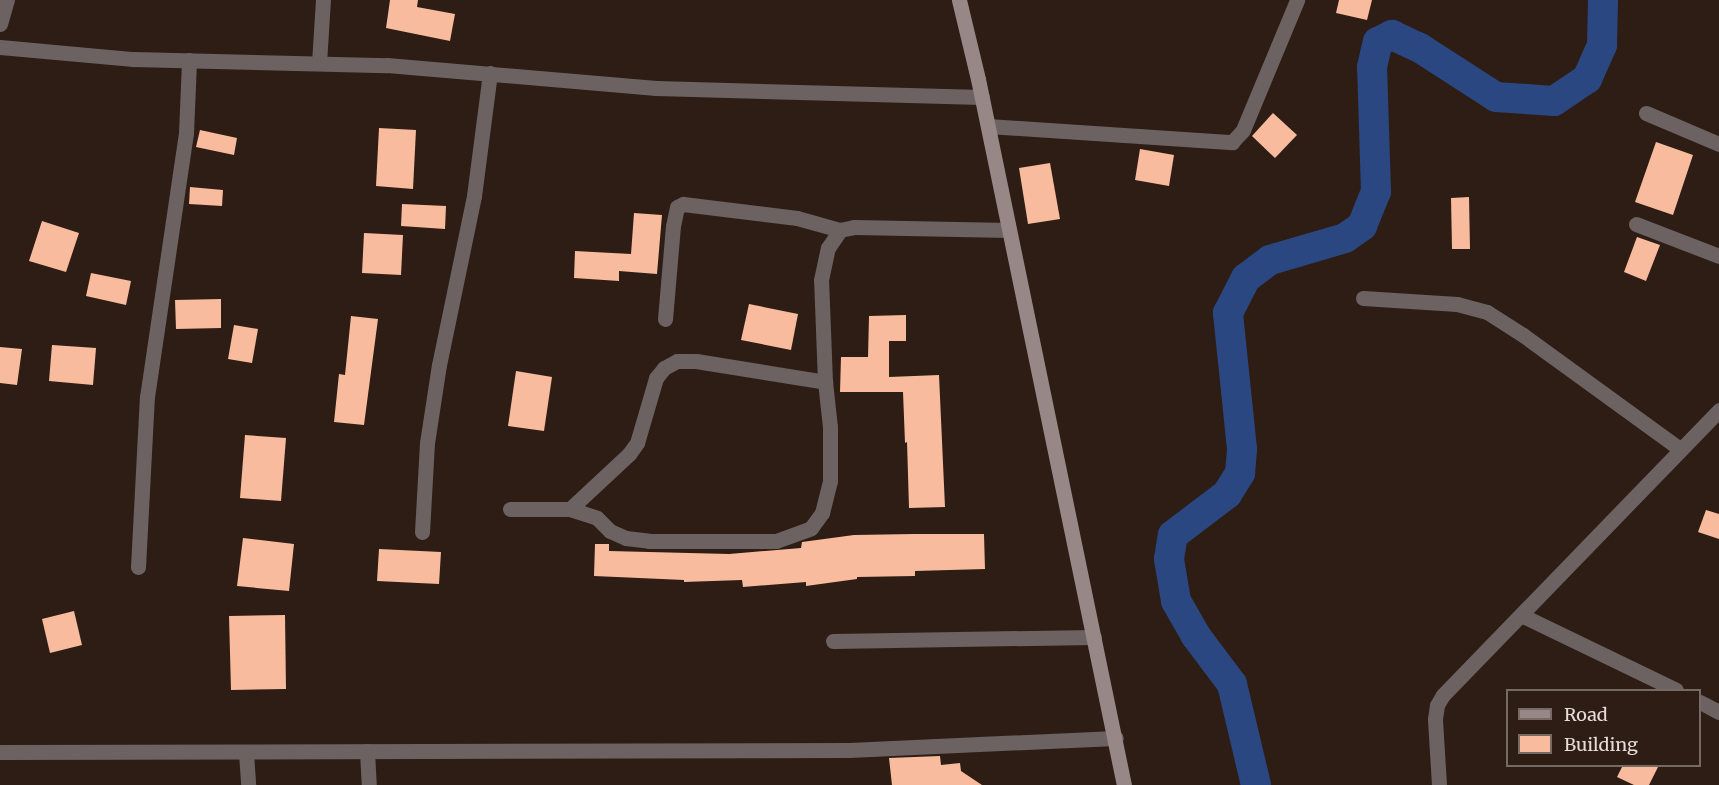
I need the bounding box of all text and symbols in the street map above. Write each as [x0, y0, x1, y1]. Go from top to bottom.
legend [1506, 689, 1701, 767]
text: Road [1564, 703, 1608, 726]
text: Building [1564, 733, 1638, 756]

